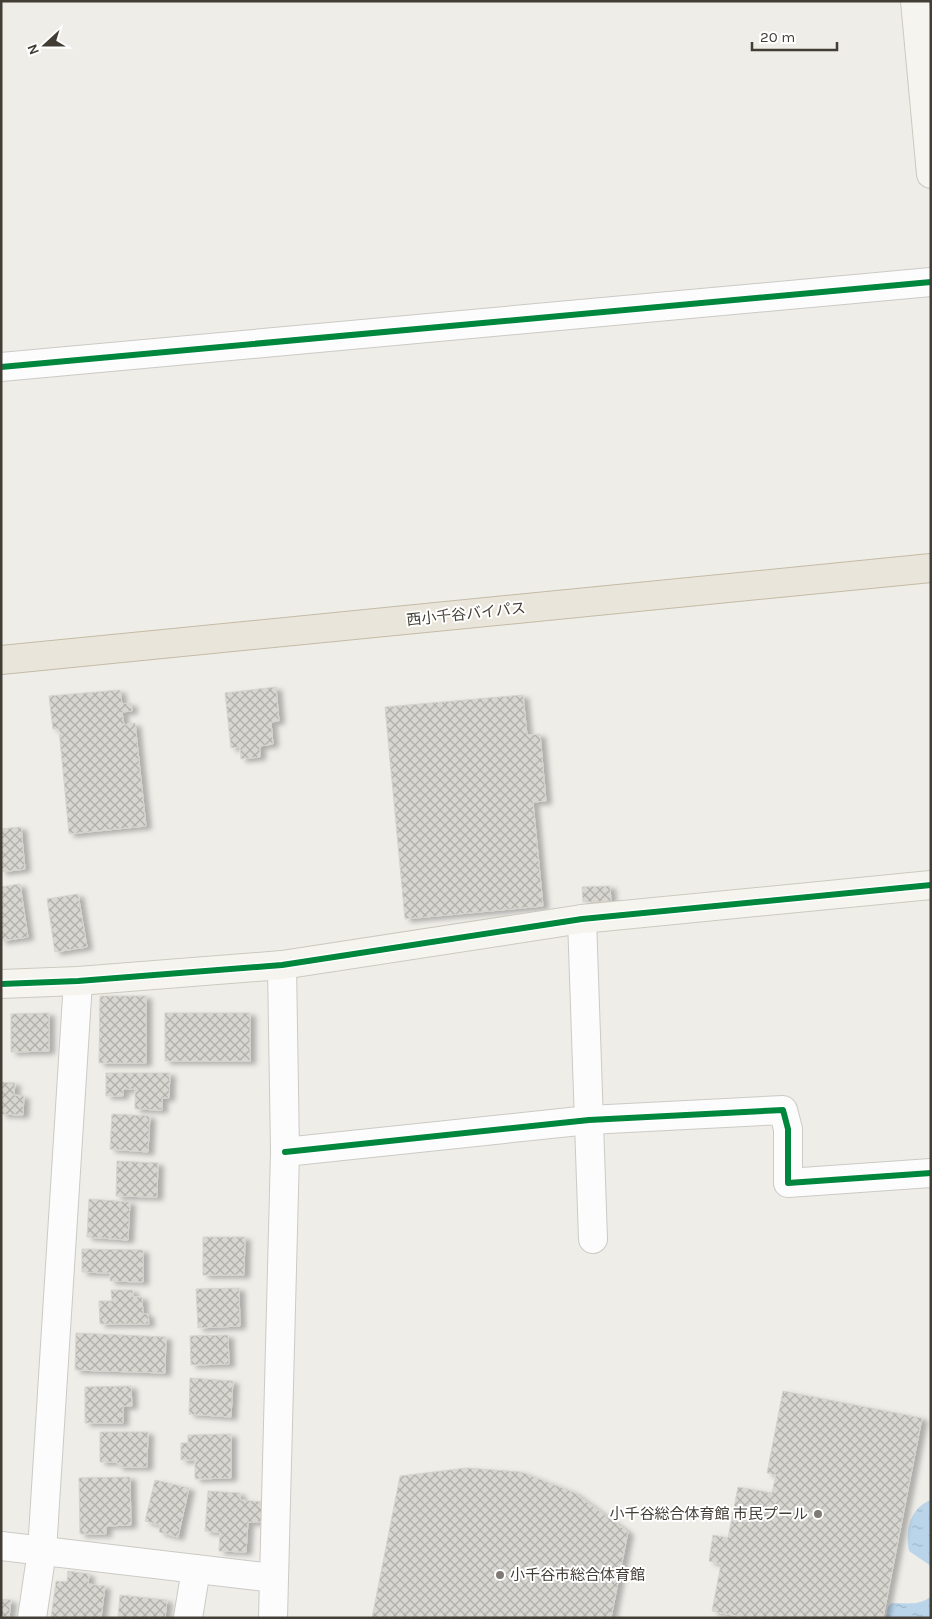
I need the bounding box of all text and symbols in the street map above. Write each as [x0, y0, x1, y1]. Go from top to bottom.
north arrow [20, 20, 70, 70]
scale bar [752, 20, 837, 52]
text: 20 m [760, 28, 795, 46]
text: N [24, 42, 43, 57]
street label: 西小千谷バイパス [406, 599, 526, 629]
place label: 小千谷総合体育館 市民プール [609, 1505, 808, 1523]
marker: 小千谷総合体育館 市民プール [812, 1508, 824, 1520]
place label: 小千谷市総合体育館 [510, 1566, 645, 1584]
marker: 小千谷市総合体育館 [494, 1569, 506, 1581]

